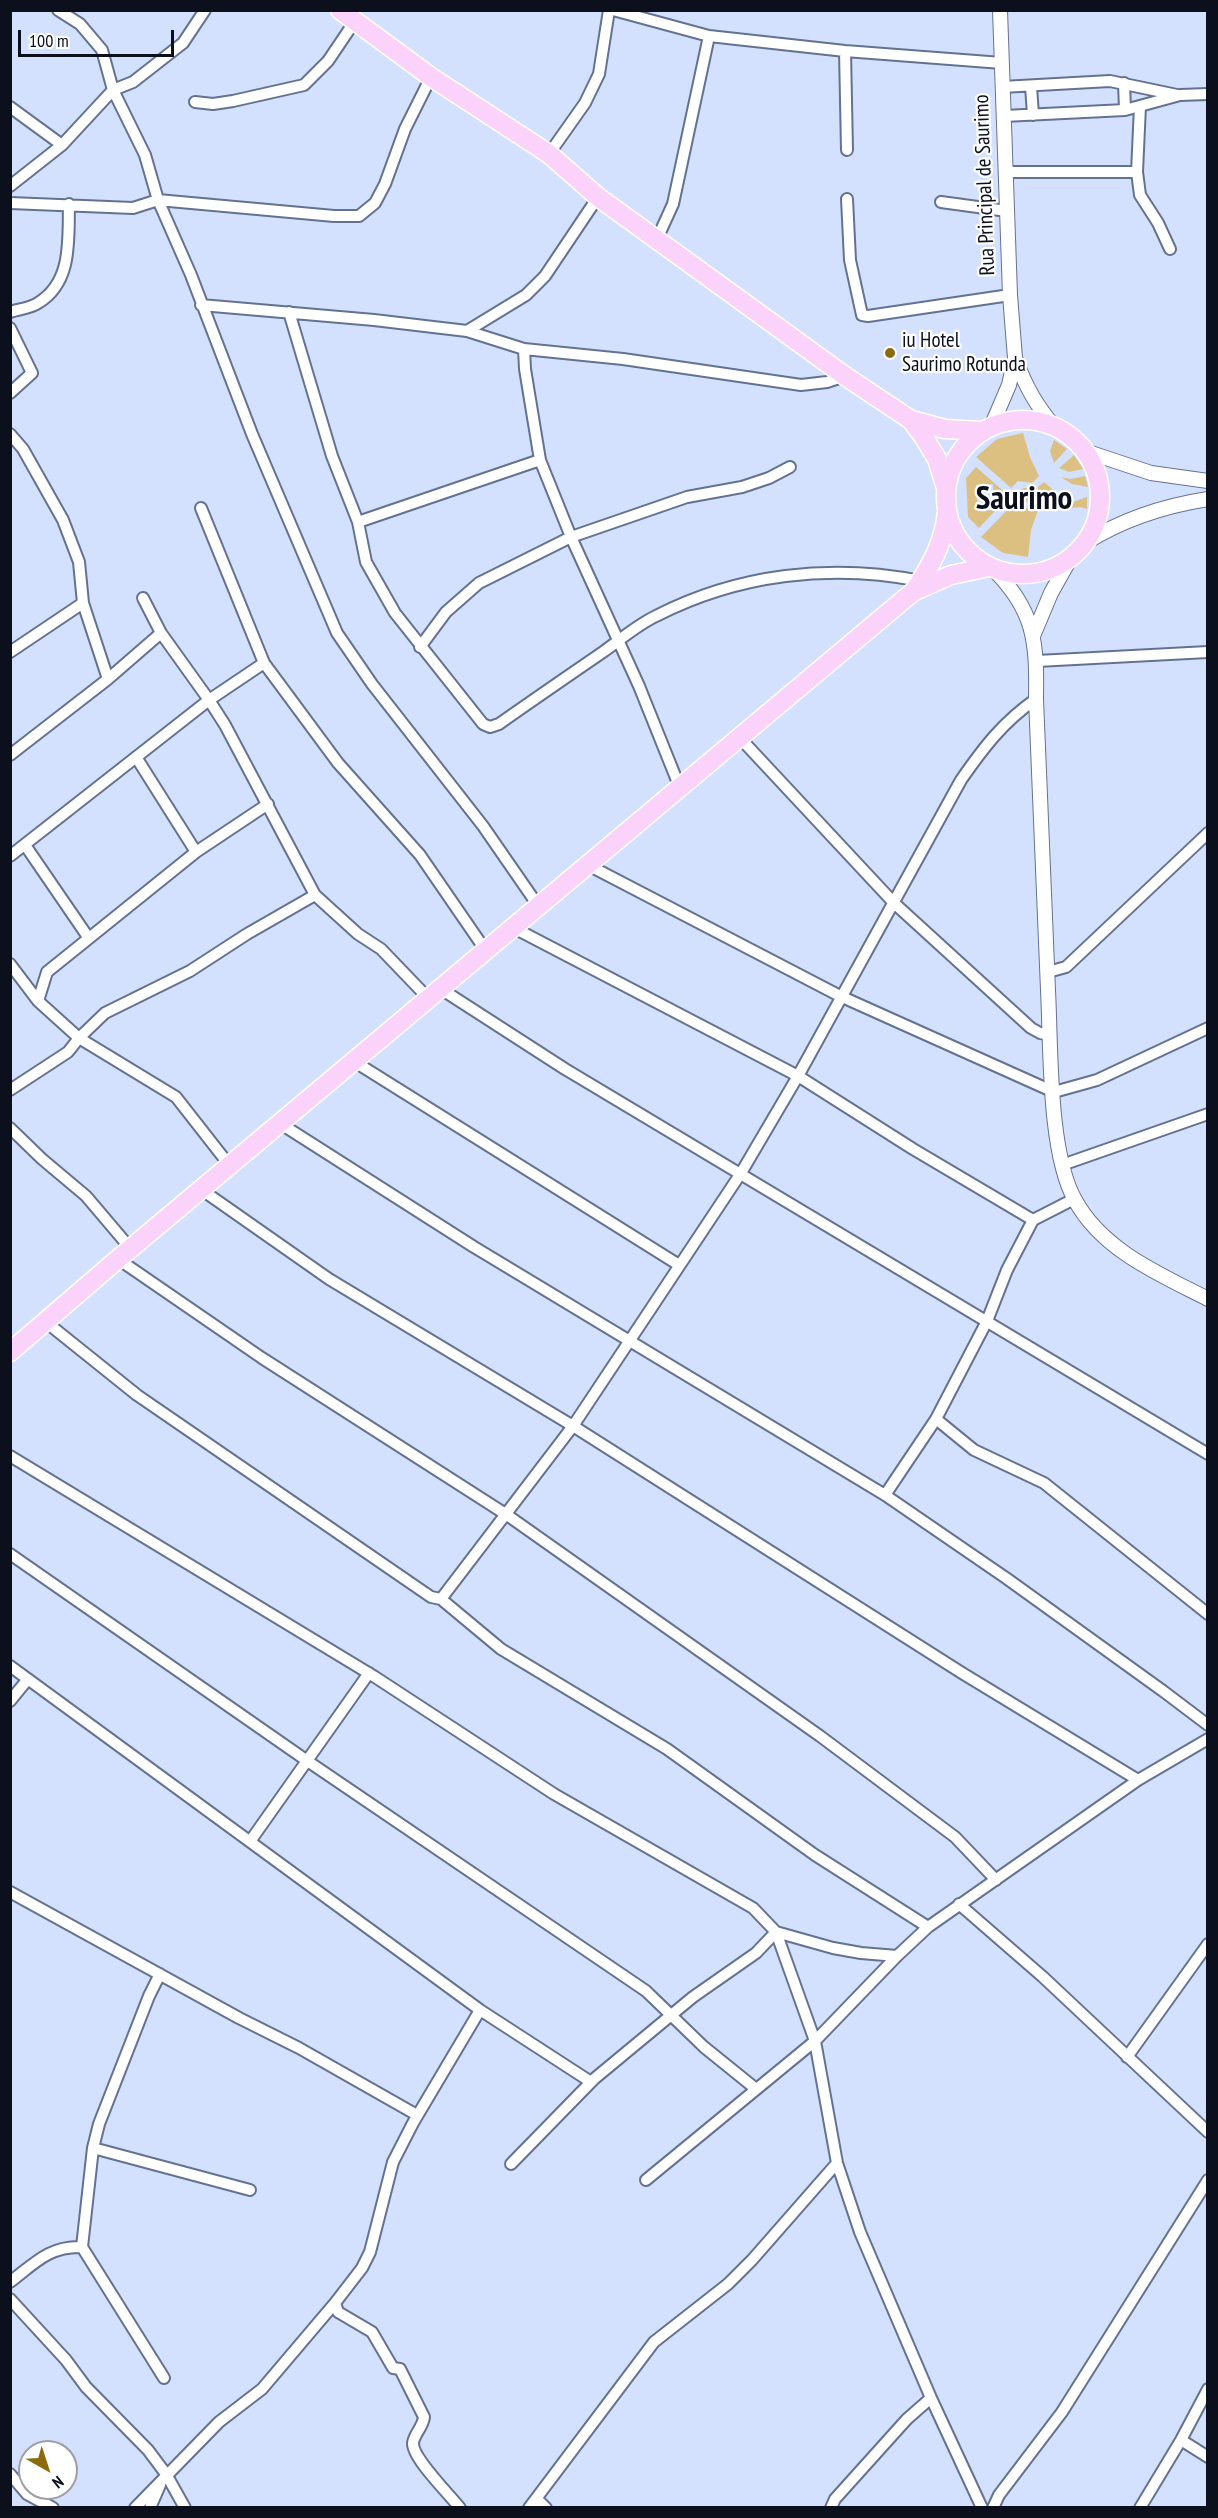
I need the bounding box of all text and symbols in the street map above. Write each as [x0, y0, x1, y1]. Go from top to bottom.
scale bar [21, 18, 177, 56]
text: 100 m [29, 29, 69, 52]
street label: Rua Principal de Saurimo [969, 94, 1001, 276]
place label: iu Hotel Saurimo Rotunda [902, 328, 1026, 378]
marker: iu Hotel Saurimo Rotunda [883, 346, 897, 360]
district label: Saurimo [976, 480, 1072, 520]
north arrow [18, 2440, 78, 2500]
text: N [48, 2472, 68, 2493]

